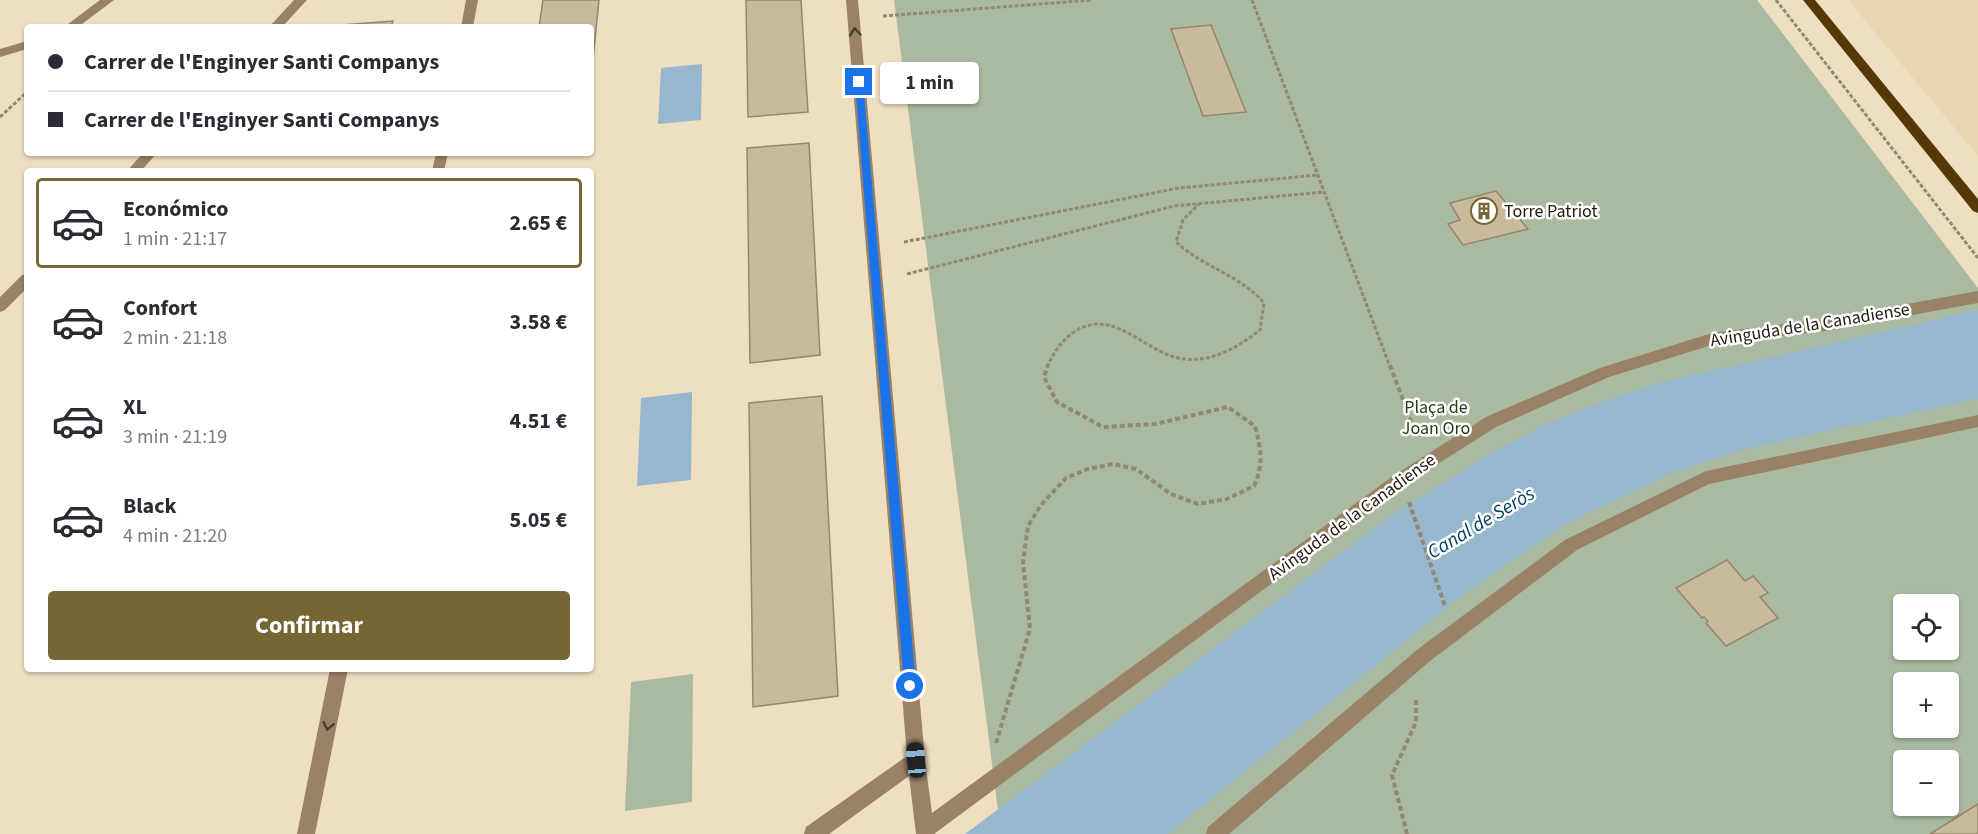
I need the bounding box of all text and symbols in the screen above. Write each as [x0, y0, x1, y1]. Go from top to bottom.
one-way arrow [849, 27, 862, 36]
text: Carrer de l'Enginyer Santi Companys [84, 46, 439, 78]
callout: 1 min [880, 61, 979, 103]
route end [845, 68, 872, 95]
text: 1 min [905, 69, 954, 97]
text: Carrer de l'Enginyer Santi Companys [84, 104, 439, 136]
text: Económico [123, 193, 228, 225]
icon: car [51, 196, 105, 250]
building icon: Torre Patriot [1469, 196, 1499, 226]
place label: Torre Patriot [1504, 199, 1598, 224]
text: 2.65 € [510, 207, 567, 239]
text: 1 min · 21:17 [123, 225, 227, 253]
text: Confort [123, 292, 197, 324]
icon: car [51, 295, 105, 349]
street label: Avinguda de la Canadiense [1709, 297, 1912, 353]
text: 3.58 € [510, 306, 567, 338]
text: 2 min · 21:18 [123, 324, 227, 352]
text: XL [123, 391, 147, 423]
icon: car [51, 394, 105, 448]
park label: Plaça de Joan Oro [1402, 395, 1470, 441]
text: 4.51 € [510, 405, 567, 437]
text: 3 min · 21:19 [123, 423, 227, 451]
street label: Avinguda de la Canadiense [1263, 448, 1441, 586]
water label: Canal de Seròs [1422, 480, 1540, 566]
text: Black [123, 490, 177, 522]
icon: car [51, 493, 105, 547]
text: 5.05 € [510, 504, 567, 536]
text: 4 min · 21:20 [123, 522, 227, 550]
button: Confirmar [48, 591, 570, 660]
map controls [1893, 594, 1959, 816]
button: locate [1893, 594, 1959, 660]
route start [896, 672, 923, 699]
button: + [1893, 672, 1959, 738]
one-way arrow [322, 721, 335, 731]
car [905, 741, 927, 779]
button: − [1893, 750, 1959, 816]

